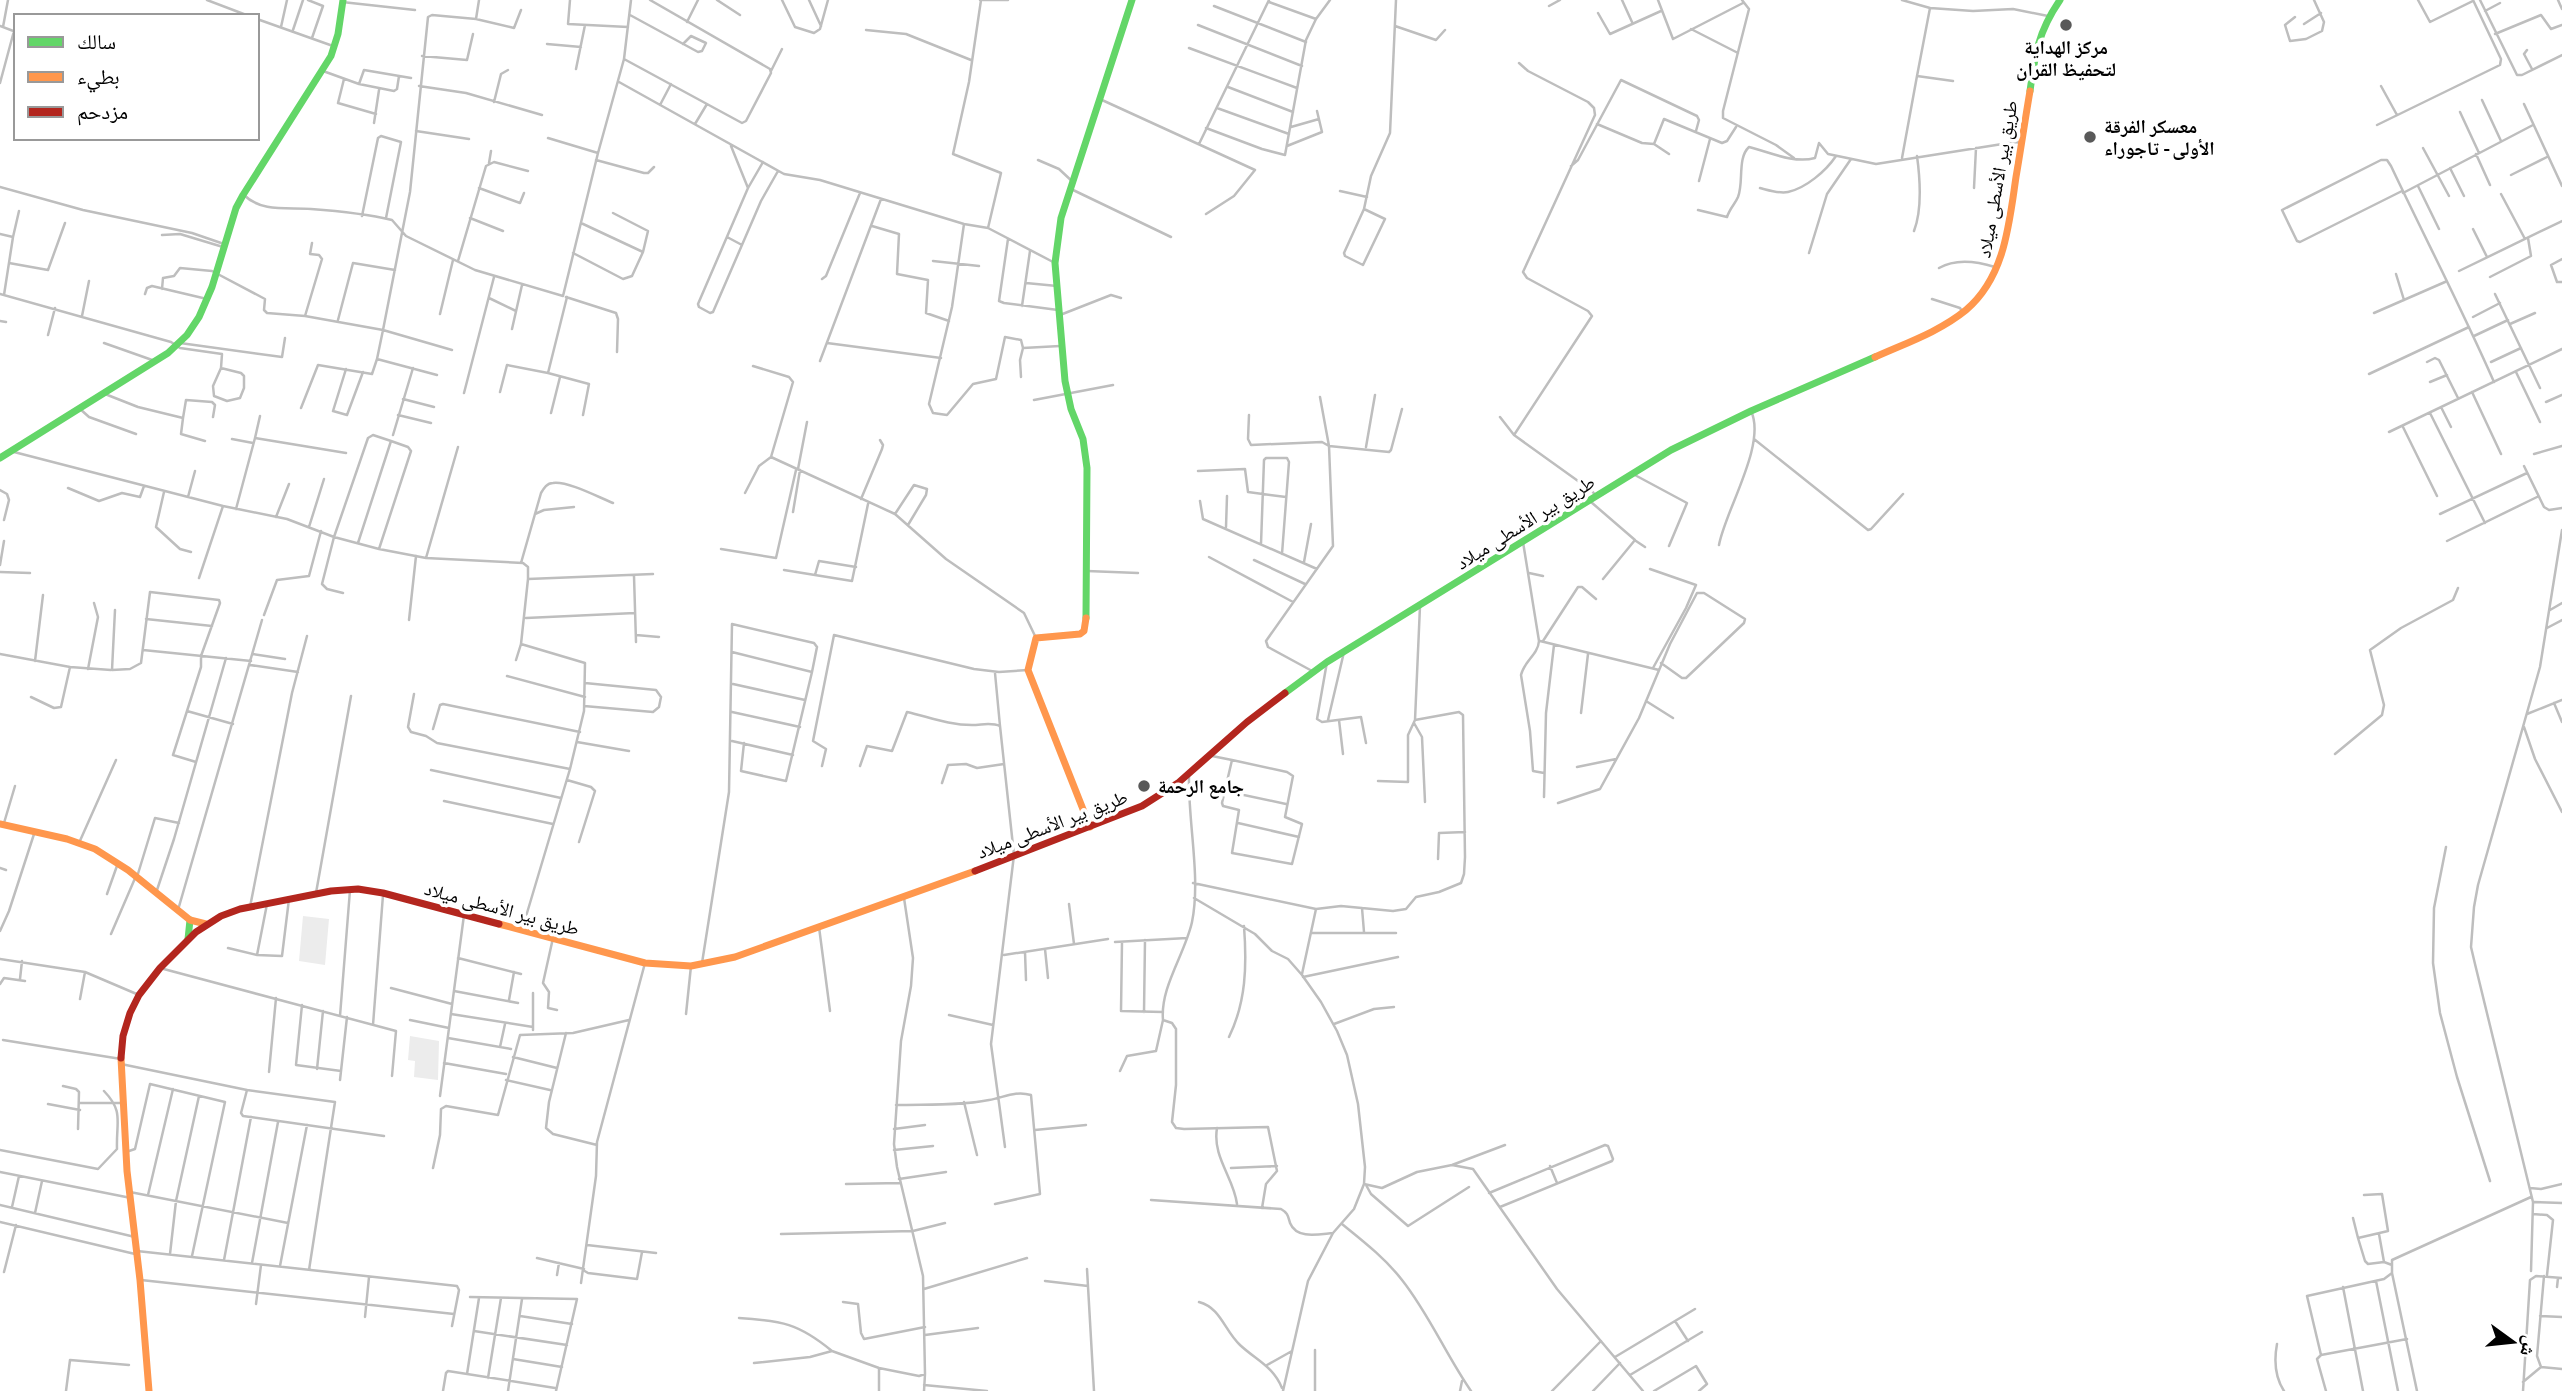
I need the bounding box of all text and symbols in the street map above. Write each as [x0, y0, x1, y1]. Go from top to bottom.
legend [14, 14, 259, 140]
marker: مركز الهداية لتحفيظ القران [2058, 17, 2074, 33]
text: سالك [77, 29, 116, 54]
place label: مركز الهداية لتحفيظ القران [2016, 36, 2116, 81]
text: بطيء [77, 64, 120, 93]
text: مزدحم [77, 99, 128, 126]
street label: طريق بير الأسطى ميلاد [1972, 99, 2023, 260]
place label: معسكر الفرقة الأولى - تاجوراء [2104, 115, 2215, 160]
marker: معسكر الفرقة الأولى - تاجوراء [2082, 129, 2098, 145]
street label: طريق بير الأسطى ميلاد [1452, 470, 1599, 574]
place label: جامع الرحمة [1158, 775, 1244, 799]
marker: جامع الرحمة [1136, 778, 1152, 794]
street label: طريق بير الأسطى ميلاد [974, 785, 1131, 864]
street label: طريق بير الأسطى ميلاد [422, 877, 582, 940]
north arrow [2478, 1307, 2548, 1377]
text: ش [2515, 1334, 2543, 1359]

